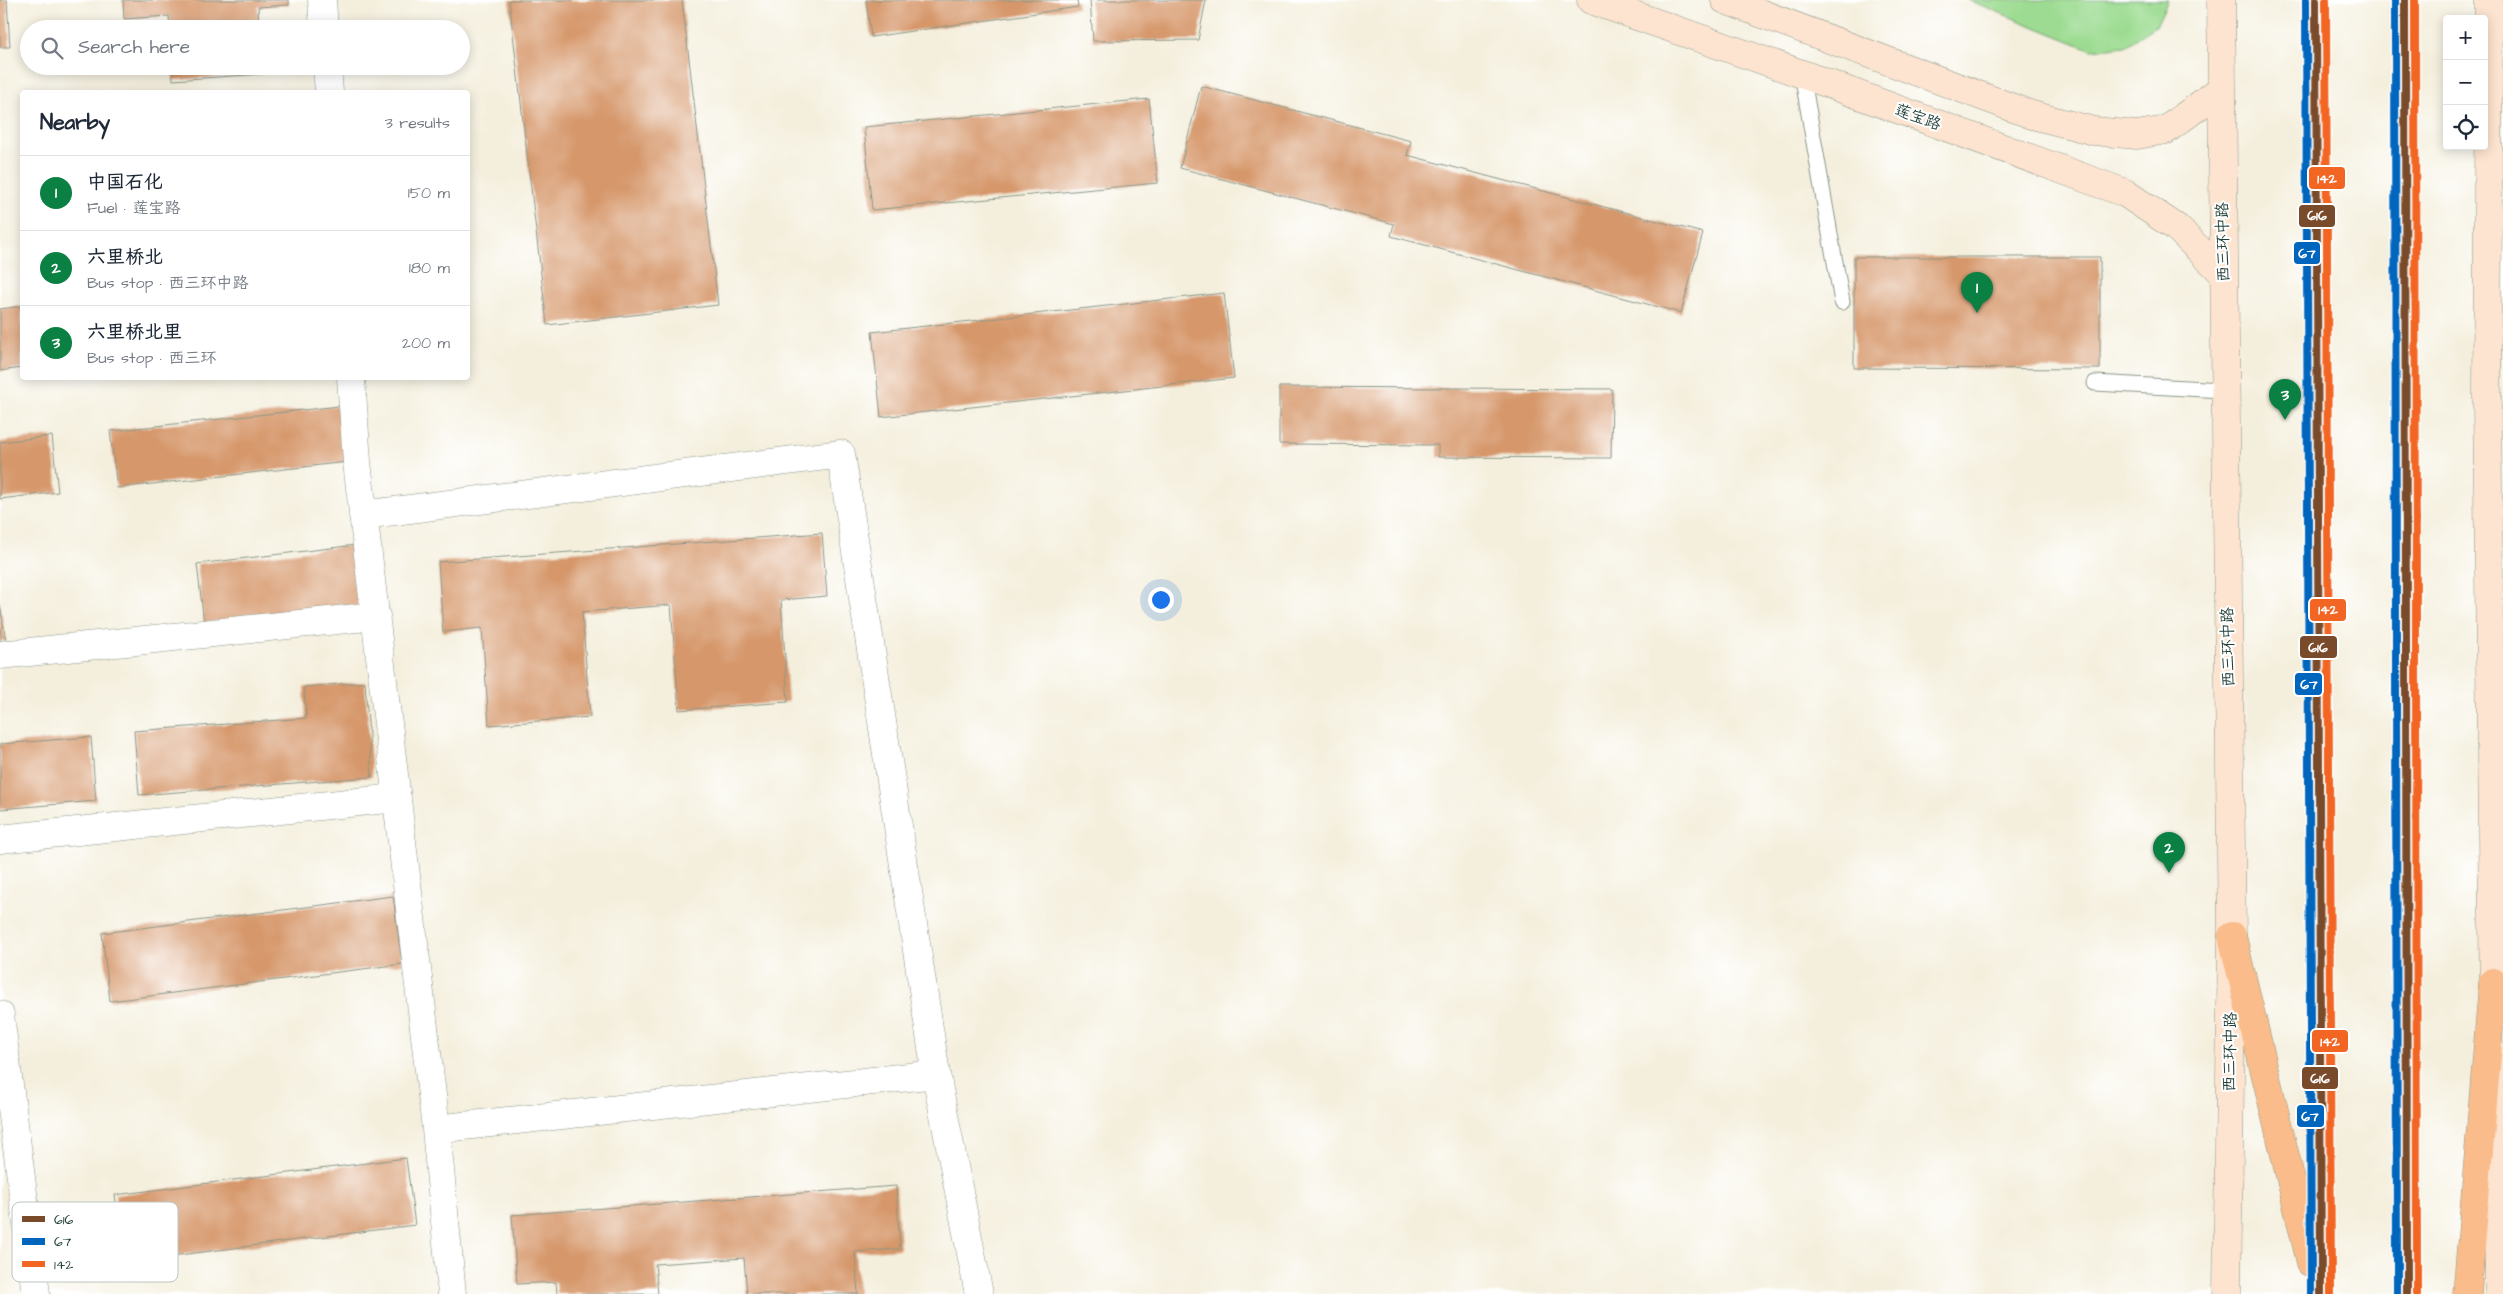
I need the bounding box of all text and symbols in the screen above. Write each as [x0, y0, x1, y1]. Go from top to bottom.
map controls [2443, 15, 2488, 150]
button: + [2443, 15, 2488, 60]
search box [20, 20, 470, 75]
icon: search [38, 34, 66, 62]
text: Search here [78, 34, 190, 61]
button: − [2443, 60, 2488, 105]
street label: 莲宝路 [1892, 98, 1944, 136]
button: locate [2443, 105, 2488, 150]
text: Nearby [40, 108, 110, 137]
text: 3 results [385, 112, 450, 134]
line badge: 142 [2308, 166, 2346, 190]
text: 中国石化 [87, 169, 163, 196]
text: 142 [2317, 169, 2338, 189]
text: 1 [55, 182, 57, 204]
text: 150 m [408, 182, 450, 204]
text: Fuel · 莲宝路 [87, 197, 180, 219]
street label: 西三环中路 [2211, 202, 2235, 282]
line badge: 616 [2298, 204, 2336, 228]
text: 616 [2307, 206, 2327, 226]
line badge: 67 [2293, 241, 2321, 265]
text: 六里桥北 [87, 244, 163, 271]
text: 67 [2298, 244, 2316, 264]
text: 2 [51, 257, 61, 279]
text: 180 m [409, 257, 450, 279]
text: Bus stop · 西三环中路 [87, 272, 248, 294]
pin: 1 [1961, 272, 1993, 313]
text: 六里桥北里 [87, 319, 182, 346]
text: 3 [52, 332, 60, 354]
text: 200 m [402, 332, 450, 354]
text: Bus stop · 西三环 [87, 347, 216, 369]
pin: 3 [2269, 379, 2301, 420]
your location [1148, 587, 1174, 613]
line badge: 142 [2309, 598, 2347, 622]
text: 142 [2318, 600, 2339, 620]
street label: 西三环中路 [2216, 607, 2240, 687]
line badge: 616 [2299, 635, 2338, 659]
text: 616 [2308, 638, 2328, 658]
line badge: 67 [2294, 672, 2323, 696]
text: 67 [2300, 675, 2318, 695]
pin: 2 [2153, 832, 2185, 873]
street label: 西三环中路 [2218, 1012, 2242, 1092]
line badge: 142 [2311, 1029, 2349, 1053]
text: 142 [2320, 1032, 2341, 1052]
line badge: 616 [2301, 1066, 2339, 1090]
text: 616 [2310, 1069, 2330, 1089]
line badge: 67 [2296, 1104, 2325, 1128]
text: 67 [2301, 1107, 2319, 1127]
legend [12, 1202, 178, 1282]
text: 616 [54, 1210, 74, 1230]
text: 67 [54, 1232, 72, 1252]
text: 142 [54, 1255, 73, 1275]

